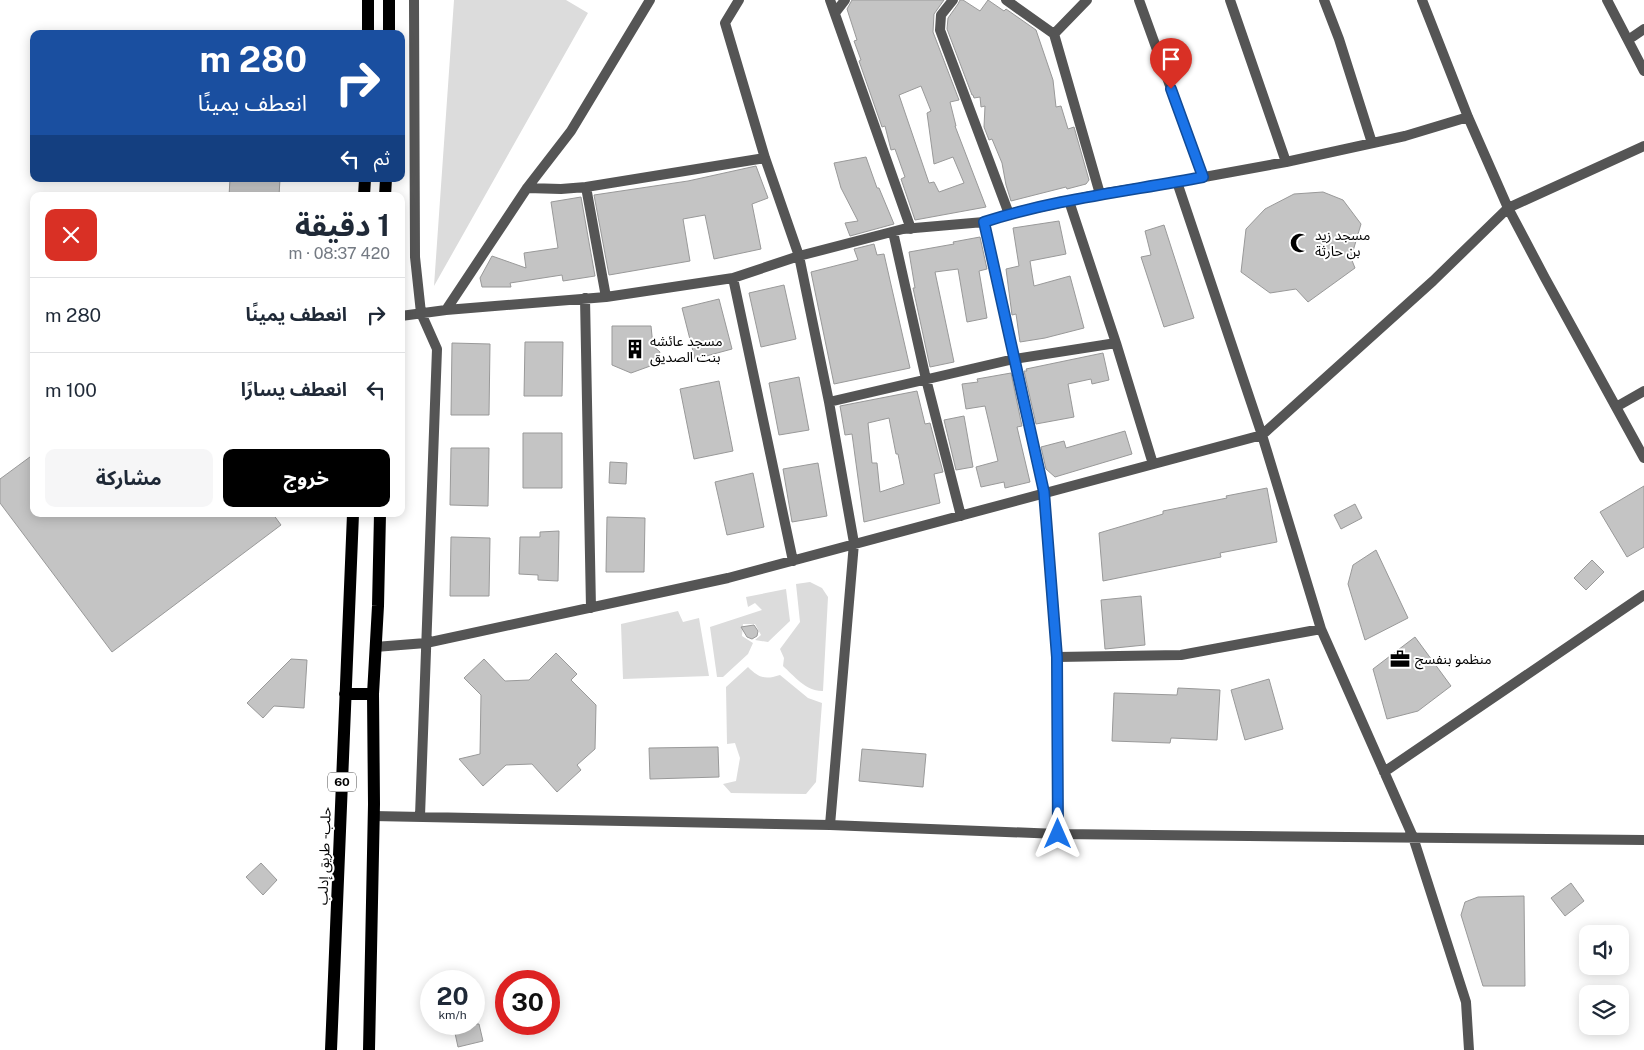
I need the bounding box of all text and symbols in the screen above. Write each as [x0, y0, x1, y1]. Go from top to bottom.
pin [1150, 38, 1192, 89]
text: 280 m [200, 39, 307, 80]
icon: arrive [1157, 45, 1185, 73]
icon: right [325, 50, 390, 115]
text: انعطف يمينًا [198, 90, 307, 116]
icon: left [336, 145, 364, 173]
text: ثم [374, 147, 390, 169]
text: 1 دقيقة [295, 207, 390, 243]
button: close [45, 209, 97, 261]
place label: مسجد زيد بن حارثة [1315, 227, 1370, 260]
mosque icon: مسجد زيد بن حارثة [1289, 232, 1311, 254]
text: 420 m · 08:37 [288, 244, 390, 263]
icon: right [362, 301, 390, 329]
text: انعطف يمينًا [246, 303, 347, 325]
text: 280 m [45, 304, 101, 326]
place label: مسجد عائشه بنت الصديق [650, 333, 723, 367]
building icon: مسجد عائشه بنت الصديق [624, 338, 646, 360]
icon: left [362, 376, 390, 404]
text: انعطف يسارًا [241, 378, 347, 400]
text: 100 m [45, 379, 97, 401]
button: مشاركة [45, 449, 213, 507]
button: خروج [223, 449, 390, 507]
office icon: منظمو بنفسج [1389, 648, 1411, 670]
place label: منظمو بنفسج [1415, 651, 1492, 670]
road number: 60 [328, 772, 356, 792]
street label: حلب - طريق إدلب [314, 807, 336, 906]
position arrow [1031, 807, 1083, 859]
map controls [1579, 925, 1629, 1035]
button: sound [1579, 925, 1629, 975]
speed limit sign: 30 [495, 970, 560, 1035]
text: 20 [437, 981, 469, 1011]
button: layers [1579, 985, 1629, 1035]
text: km/h [438, 1008, 467, 1022]

